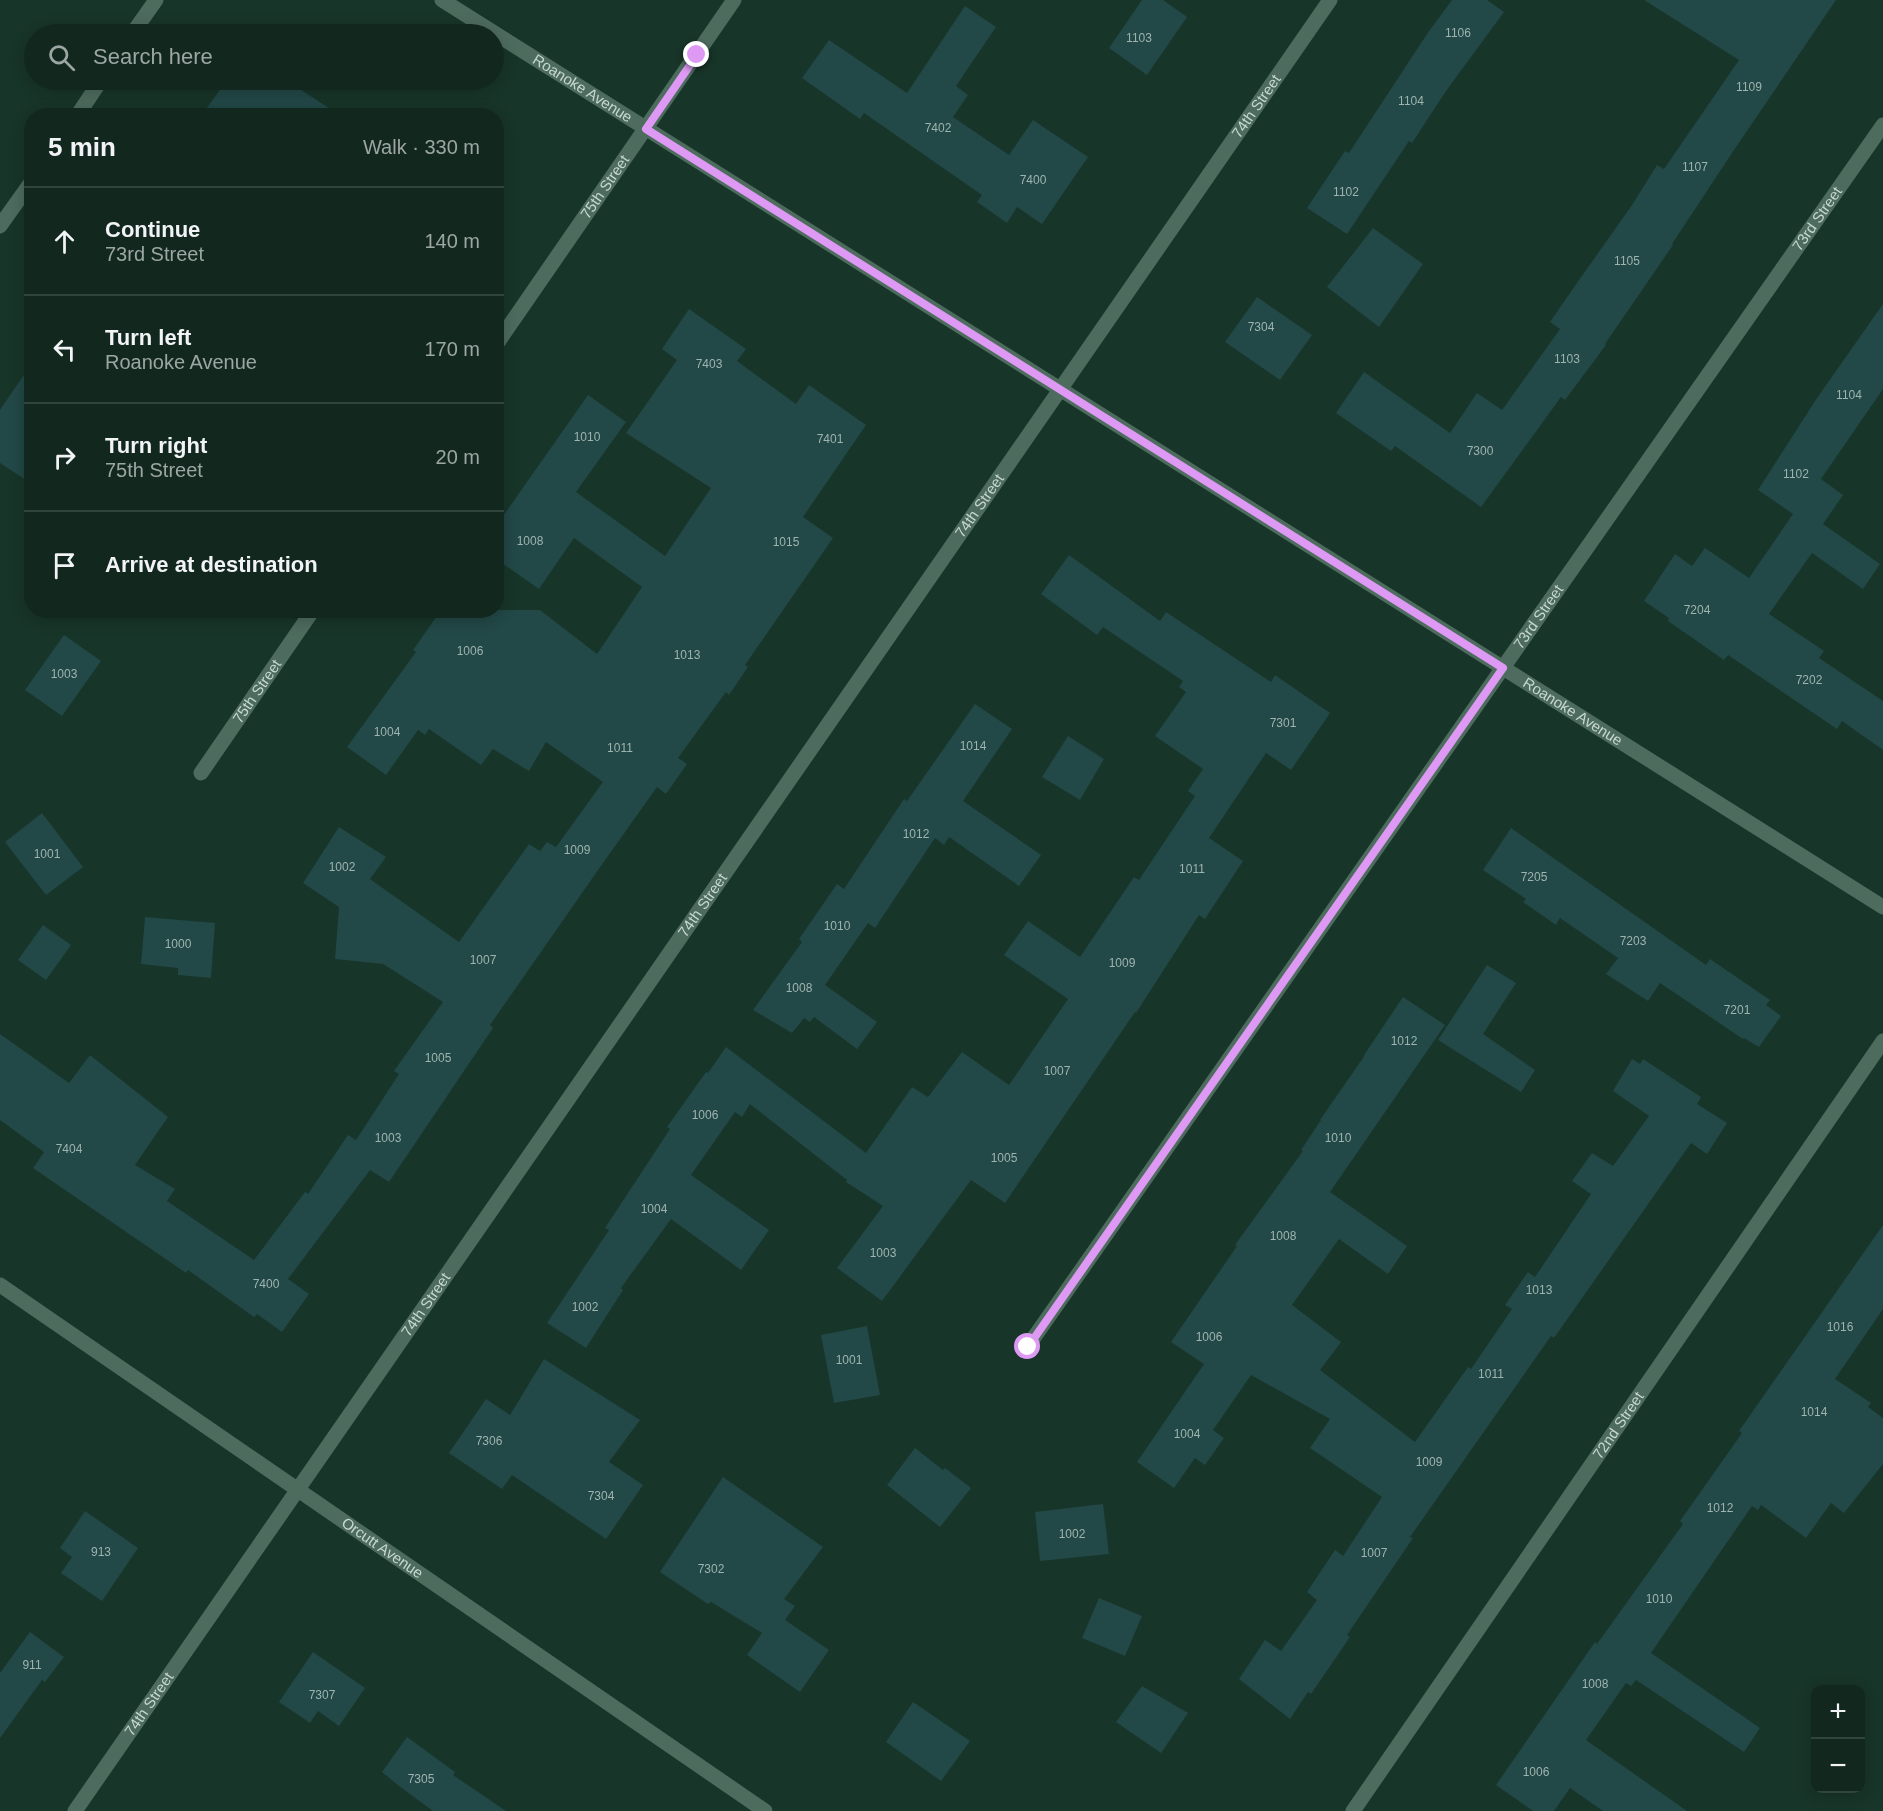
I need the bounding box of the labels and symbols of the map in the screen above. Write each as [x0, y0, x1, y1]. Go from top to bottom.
house number: 1106 [1445, 26, 1471, 40]
house number: 1103 [1126, 31, 1152, 45]
route end [683, 41, 709, 67]
street label: Roanoke Avenue [530, 50, 636, 126]
street label: 74th Street [1228, 70, 1284, 141]
house number: 1109 [1736, 80, 1762, 94]
house number: 1104 [1398, 94, 1424, 108]
house number: 7402 [925, 121, 952, 135]
street label: 75th Street [577, 151, 633, 222]
house number: 1107 [1682, 160, 1708, 174]
house number: 7400 [1020, 173, 1047, 187]
street label: 73rd Street [1789, 183, 1846, 254]
house number: 1102 [1333, 185, 1359, 199]
house number: 1105 [1614, 254, 1640, 268]
house number: 7304 [1248, 320, 1275, 334]
house number: 1103 [1554, 352, 1580, 366]
house number: 7403 [696, 357, 723, 371]
house number: 1104 [1836, 388, 1862, 402]
house number: 1010 [574, 430, 601, 444]
house number: 7401 [817, 432, 844, 446]
house number: 7300 [1467, 444, 1494, 458]
house number: 1102 [1783, 467, 1809, 481]
street label: 74th Street [951, 470, 1007, 541]
house number: 1008 [517, 534, 544, 548]
house number: 1015 [773, 535, 800, 549]
street label: 73rd Street [1510, 581, 1567, 652]
house number: 7204 [1684, 603, 1711, 617]
house number: 1006 [457, 644, 484, 658]
house number: 1013 [674, 648, 701, 662]
street label: 75th Street [229, 655, 285, 726]
house number: 1003 [51, 667, 78, 681]
house number: 7202 [1796, 673, 1823, 687]
street label: Roanoke Avenue [1520, 674, 1626, 749]
house number: 7301 [1270, 716, 1297, 730]
house number: 1004 [374, 725, 401, 739]
house number: 1014 [960, 739, 987, 753]
house number: 1011 [607, 741, 633, 755]
house number: 1012 [903, 827, 930, 841]
house number: 1009 [564, 843, 591, 857]
house number: 1001 [34, 847, 61, 861]
house number: 1002 [329, 860, 356, 874]
house number: 1011 [1179, 862, 1205, 876]
street label: 74th Street [674, 869, 731, 940]
house number: 7205 [1521, 870, 1548, 884]
house number: 1010 [824, 919, 851, 933]
house number: 7203 [1620, 934, 1647, 948]
house number: 1000 [165, 937, 192, 951]
house number: 1007 [470, 953, 497, 967]
house number: 1009 [1109, 956, 1136, 970]
house number: 1008 [786, 981, 813, 995]
house number: 7201 [1724, 1003, 1751, 1017]
house number: 1012 [1391, 1034, 1418, 1048]
house number: 1005 [425, 1051, 452, 1065]
house number: 1007 [1044, 1064, 1071, 1078]
house number: 1006 [692, 1108, 719, 1122]
house number: 1003 [375, 1131, 402, 1145]
house number: 1010 [1325, 1131, 1352, 1145]
house number: 7404 [56, 1142, 83, 1156]
house number: 1005 [991, 1151, 1018, 1165]
house number: 1004 [641, 1202, 668, 1216]
house number: 1008 [1270, 1229, 1297, 1243]
house number: 1003 [870, 1246, 897, 1260]
street label: 74th Street [398, 1269, 454, 1339]
house number: 7400 [253, 1277, 280, 1291]
house number: 1013 [1526, 1283, 1553, 1297]
house number: 1002 [572, 1300, 599, 1314]
house number: 1016 [1827, 1320, 1854, 1334]
house number: 1006 [1196, 1330, 1223, 1344]
route start [1014, 1333, 1040, 1359]
house number: 1001 [836, 1353, 863, 1367]
house number: 1011 [1478, 1367, 1504, 1381]
street label: 72nd Street [1589, 1388, 1647, 1462]
house number: 1014 [1801, 1405, 1828, 1419]
house number: 1004 [1174, 1427, 1201, 1441]
house number: 7306 [476, 1434, 503, 1448]
house number: 1009 [1416, 1455, 1443, 1469]
house number: 7304 [588, 1489, 615, 1503]
house number: 1012 [1707, 1501, 1734, 1515]
street label: Orcutt Avenue [339, 1514, 427, 1581]
house number: 1002 [1059, 1527, 1086, 1541]
house number: 913 [91, 1545, 111, 1559]
house number: 1007 [1361, 1546, 1388, 1560]
house number: 7302 [698, 1562, 725, 1576]
house number: 1010 [1646, 1592, 1673, 1606]
house number: 911 [22, 1658, 42, 1672]
street label: 74th Street [121, 1668, 177, 1739]
house number: 1008 [1582, 1677, 1609, 1691]
house number: 7307 [309, 1688, 336, 1702]
house number: 1006 [1523, 1765, 1550, 1779]
house number: 7305 [408, 1772, 435, 1786]

